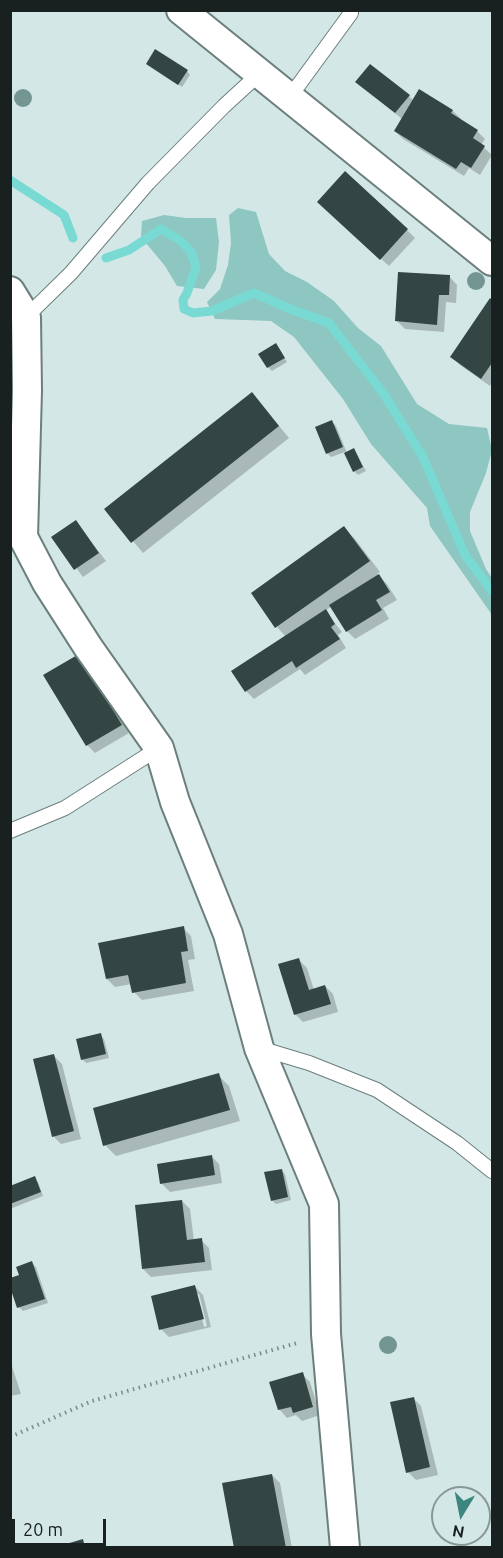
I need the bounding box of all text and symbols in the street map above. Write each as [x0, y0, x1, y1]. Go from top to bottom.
north arrow [431, 1486, 491, 1546]
scale bar [15, 1507, 110, 1545]
text: 20 m [23, 1519, 63, 1539]
text: N [451, 1522, 466, 1542]

